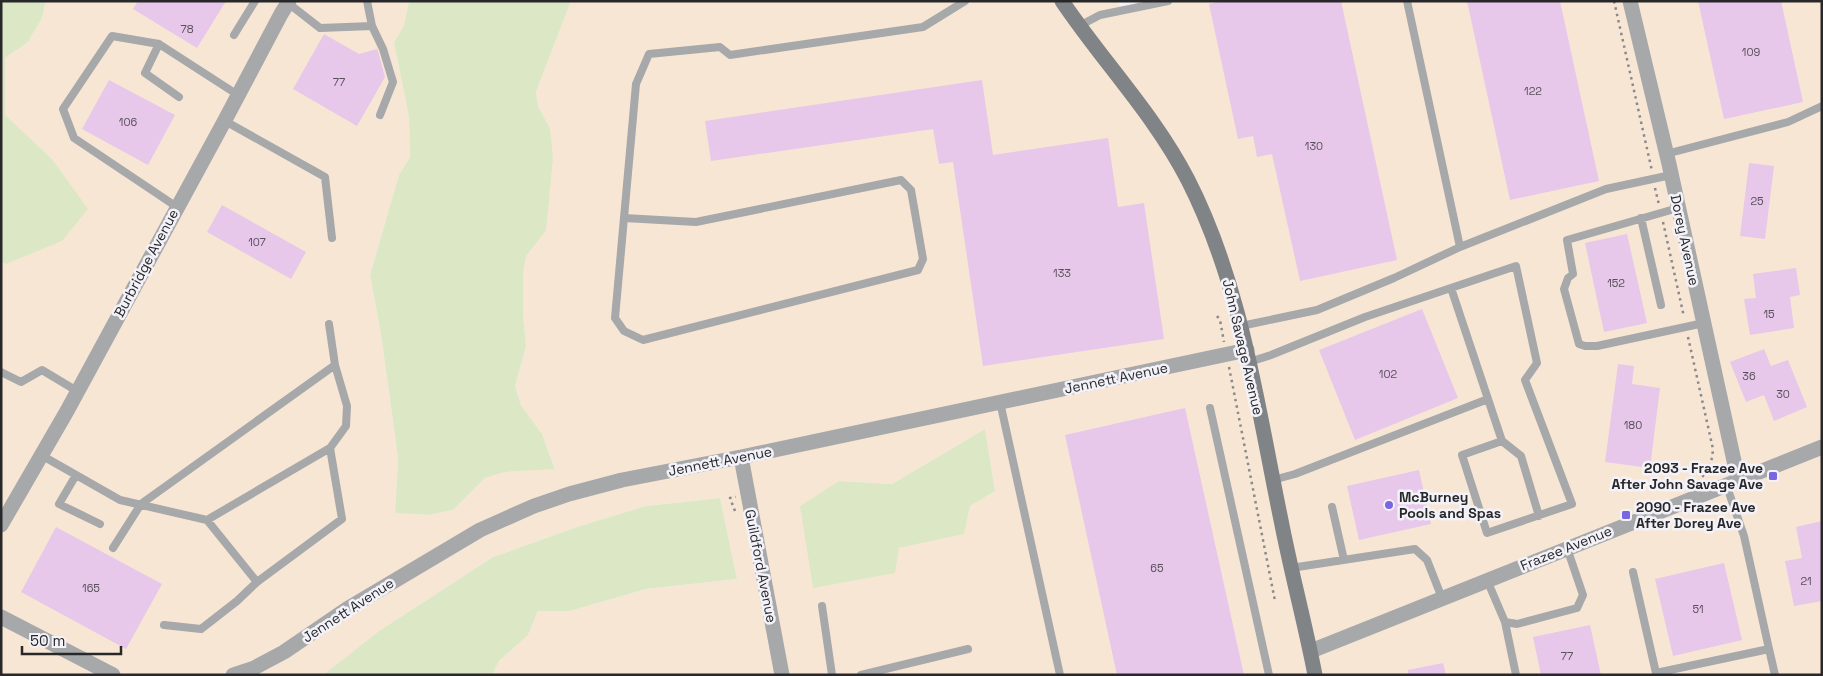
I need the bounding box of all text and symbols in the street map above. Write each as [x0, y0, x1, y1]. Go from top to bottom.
house number: 78 [180, 22, 194, 36]
house number: 109 [1742, 45, 1760, 59]
house number: 77 [333, 75, 345, 89]
house number: 122 [1524, 84, 1542, 98]
house number: 106 [119, 115, 137, 129]
house number: 130 [1305, 139, 1323, 153]
street label: Dorey Avenue [1667, 193, 1703, 287]
house number: 25 [1750, 194, 1764, 208]
street label: Burbridge Avenue [110, 206, 182, 320]
house number: 107 [248, 235, 266, 249]
house number: 133 [1053, 266, 1071, 280]
house number: 152 [1607, 276, 1625, 290]
street label: John Savage Avenue [1219, 277, 1267, 417]
house number: 15 [1763, 307, 1775, 321]
street label: Jennett Avenue [1063, 358, 1169, 398]
house number: 102 [1379, 367, 1398, 381]
house number: 36 [1742, 369, 1756, 383]
house number: 30 [1776, 387, 1790, 401]
house number: 180 [1624, 418, 1642, 432]
street label: Jennett Avenue [667, 442, 773, 480]
place label: 2093 - Frazee Ave After John Savage Ave [1612, 459, 1763, 493]
marker: 2093 - Frazee Ave After John Savage Ave [1767, 470, 1779, 482]
place label: McBurney Pools and Spas [1399, 488, 1501, 522]
place label: 2090 - Frazee Ave After Dorey Ave [1636, 498, 1755, 532]
marker: McBurney Pools and Spas [1383, 499, 1395, 511]
street label: Guildford Avenue [741, 508, 781, 624]
marker: 2090 - Frazee Ave After Dorey Ave [1620, 509, 1632, 521]
street label: Frazee Avenue [1518, 521, 1614, 575]
house number: 65 [1150, 561, 1164, 575]
street label: Jennett Avenue [299, 574, 397, 646]
house number: 21 [1800, 574, 1812, 588]
house number: 165 [82, 581, 100, 595]
house number: 51 [1692, 602, 1704, 616]
scale bar [22, 624, 121, 656]
text: 50 m [30, 631, 65, 650]
house number: 77 [1561, 649, 1573, 663]

